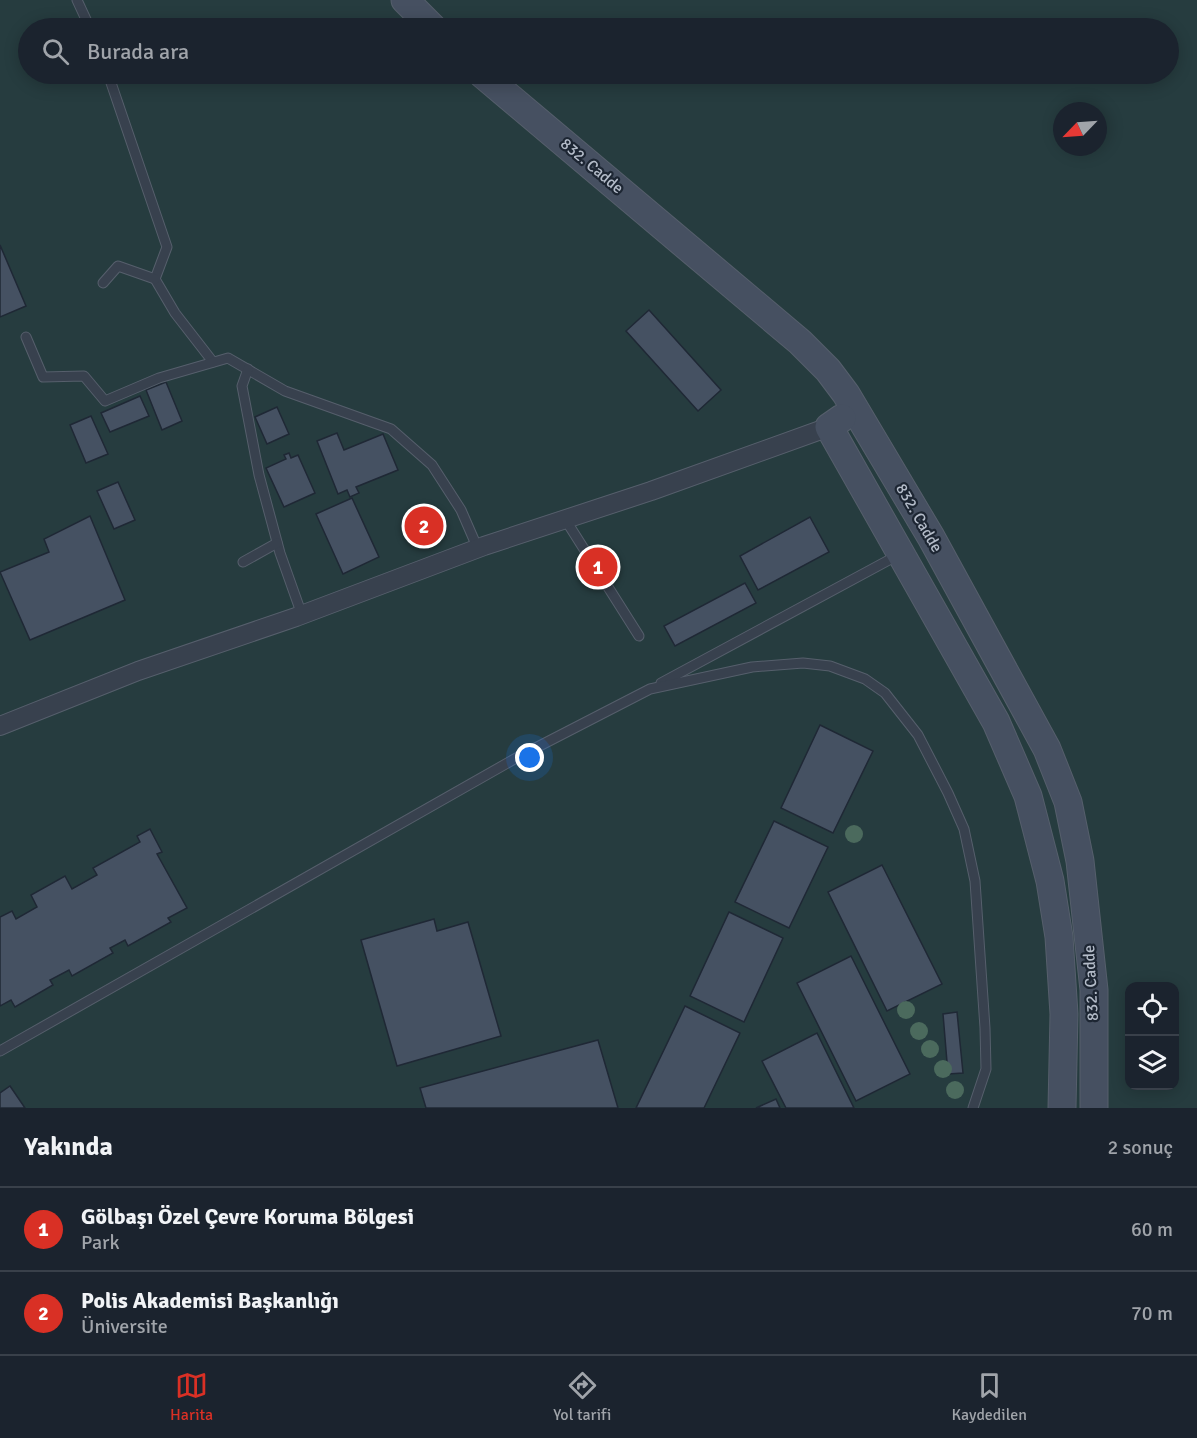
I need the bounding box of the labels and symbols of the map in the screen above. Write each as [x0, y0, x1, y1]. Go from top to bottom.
north arrow [1053, 102, 1107, 156]
street label: 832. Cadde [556, 134, 628, 198]
street label: 832. Cadde [891, 480, 947, 556]
pin: 2 [404, 504, 444, 548]
pin: 1 [578, 544, 618, 590]
your location [515, 743, 544, 772]
street label: 832. Cadde [1079, 944, 1103, 1022]

